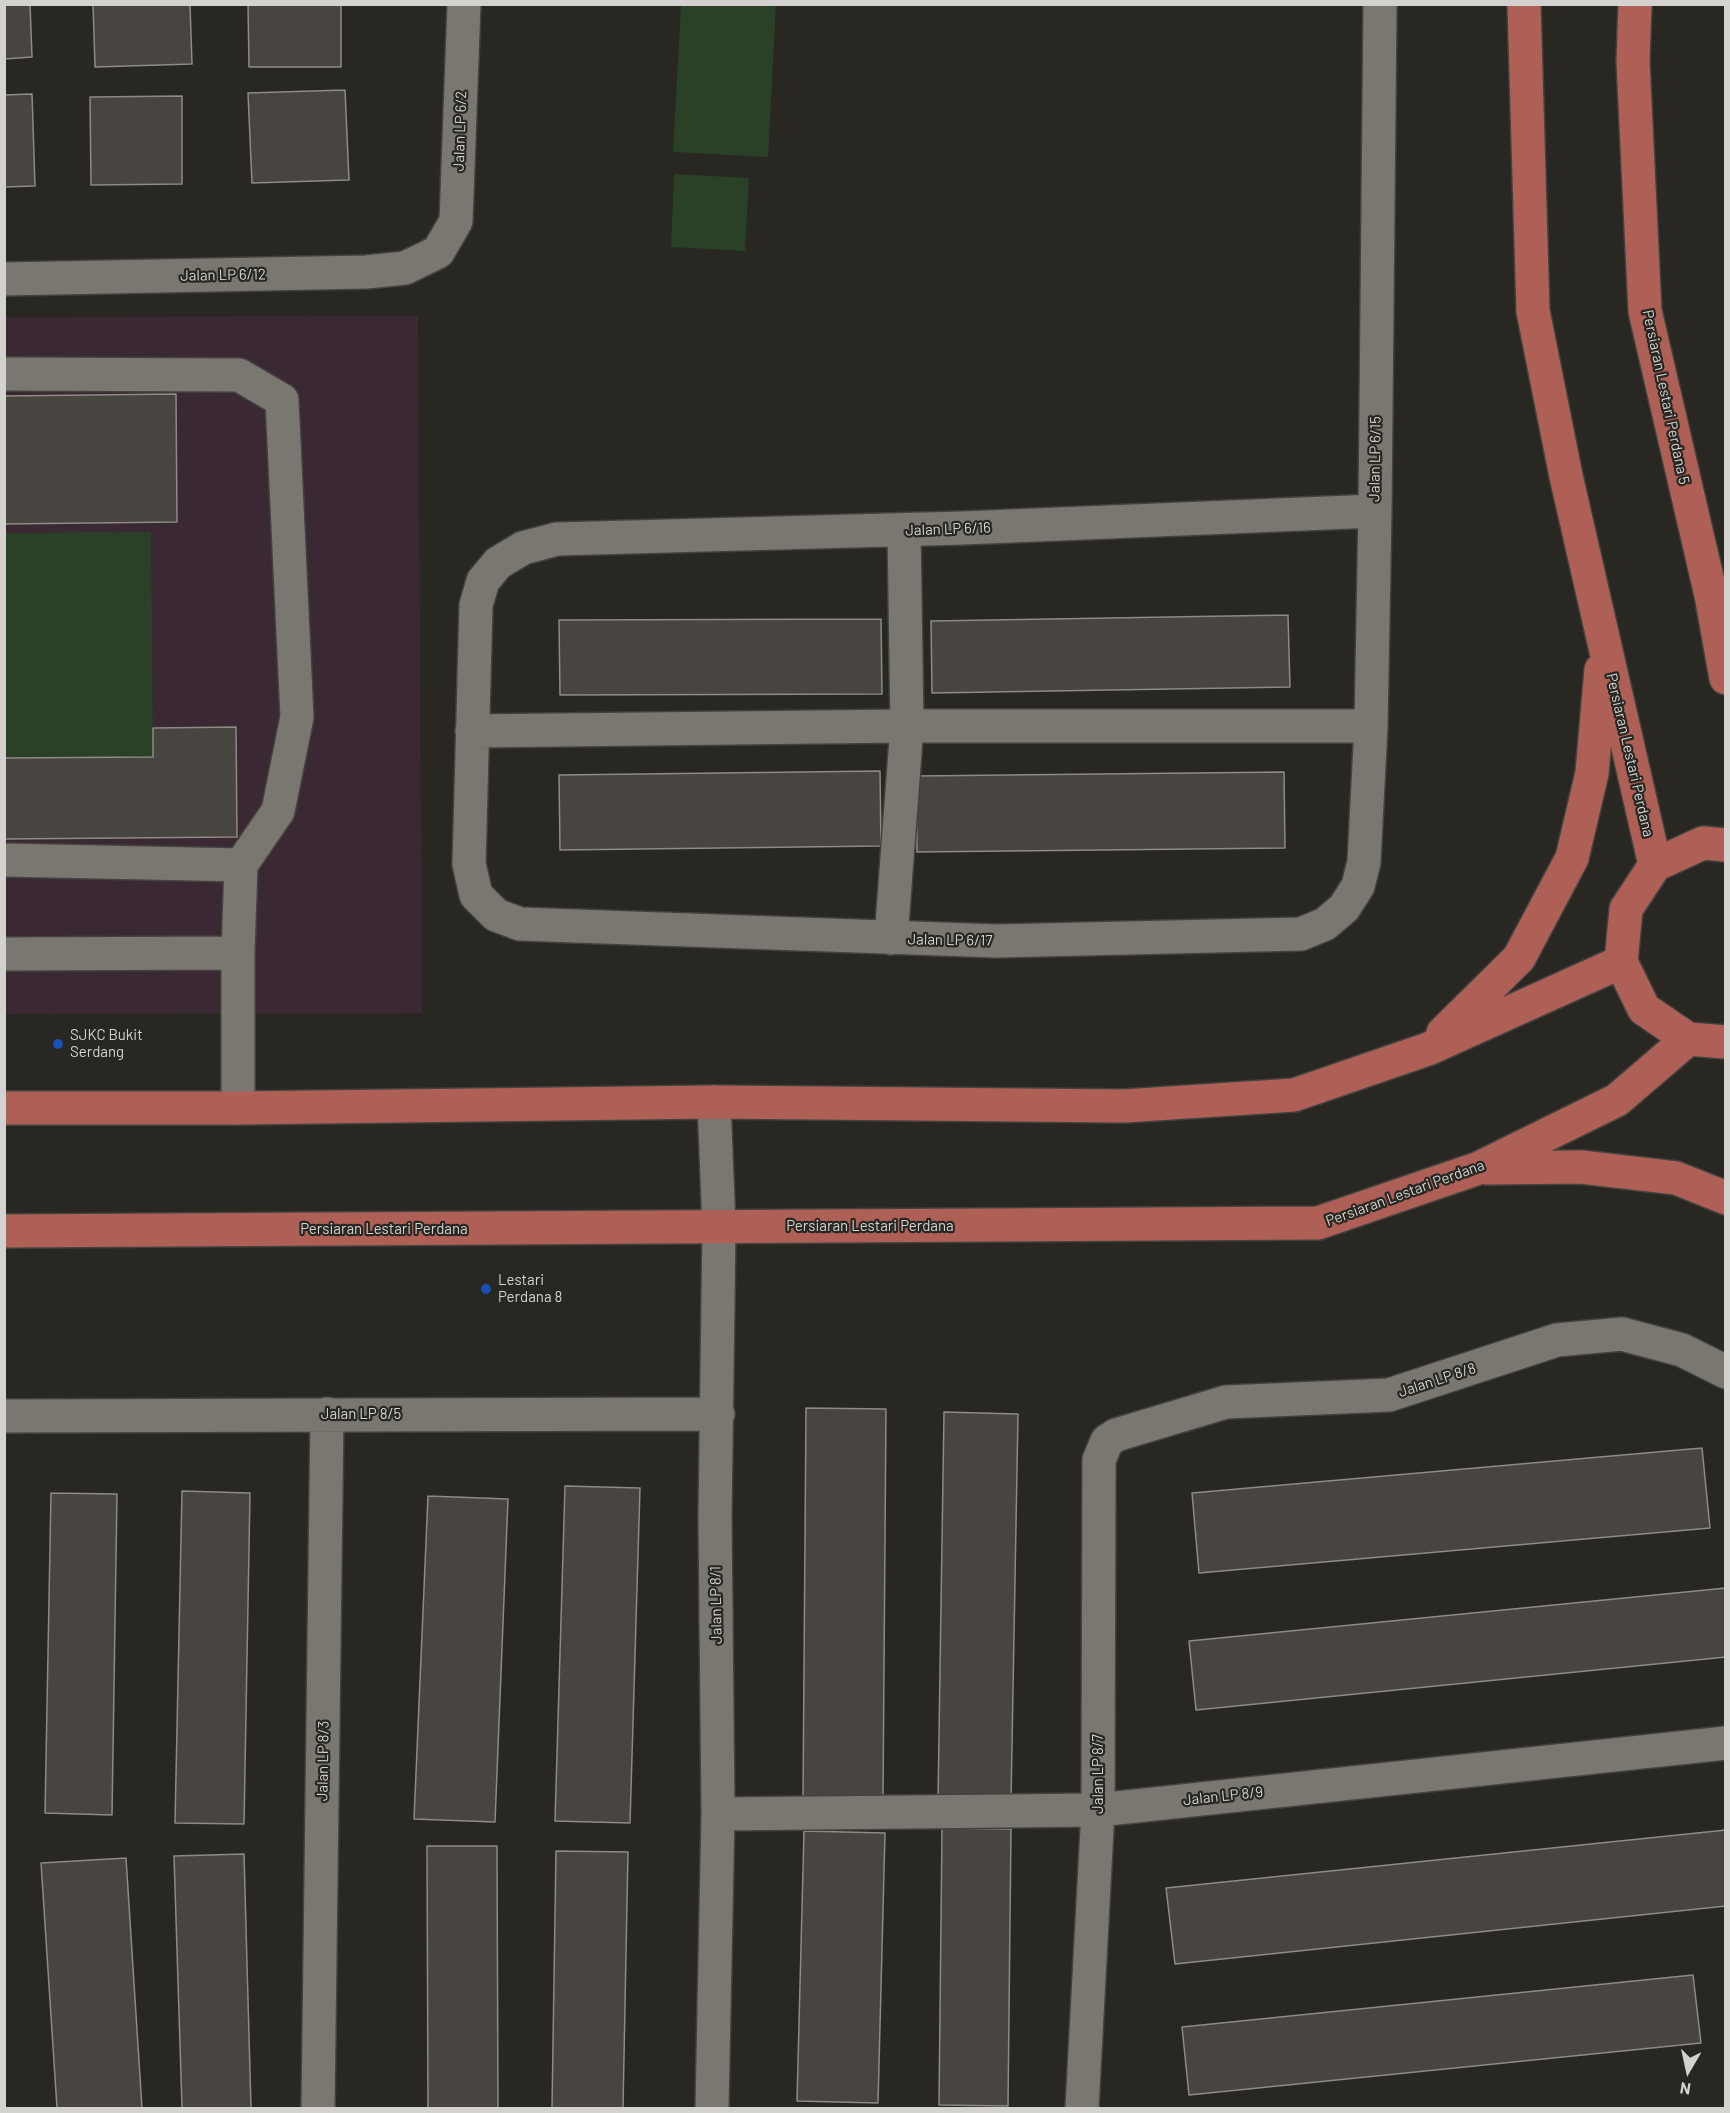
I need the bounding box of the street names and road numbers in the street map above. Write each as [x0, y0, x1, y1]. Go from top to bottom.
street label: Jalan LP 6/2 [450, 90, 470, 172]
street label: Jalan LP 6/12 [180, 265, 266, 285]
street label: Persiaran Lestari Perdana 5 [1639, 308, 1693, 486]
street label: Jalan LP 6/15 [1365, 416, 1385, 502]
street label: Jalan LP 6/16 [905, 519, 991, 539]
street label: Persiaran Lestari Perdana [1602, 671, 1658, 839]
street label: Jalan LP 6/17 [907, 930, 993, 950]
street label: Persiaran Lestari Perdana [1323, 1156, 1487, 1230]
street label: Persiaran Lestari Perdana [786, 1217, 954, 1235]
street label: Persiaran Lestari Perdana [300, 1220, 468, 1238]
street label: Jalan LP 8/8 [1396, 1359, 1478, 1401]
street label: Jalan LP 8/5 [321, 1405, 401, 1423]
street label: Jalan LP 8/1 [706, 1566, 726, 1644]
street label: Jalan LP 8/3 [313, 1721, 333, 1801]
street label: Jalan LP 8/7 [1089, 1734, 1107, 1814]
street label: Jalan LP 8/9 [1182, 1783, 1264, 1809]

